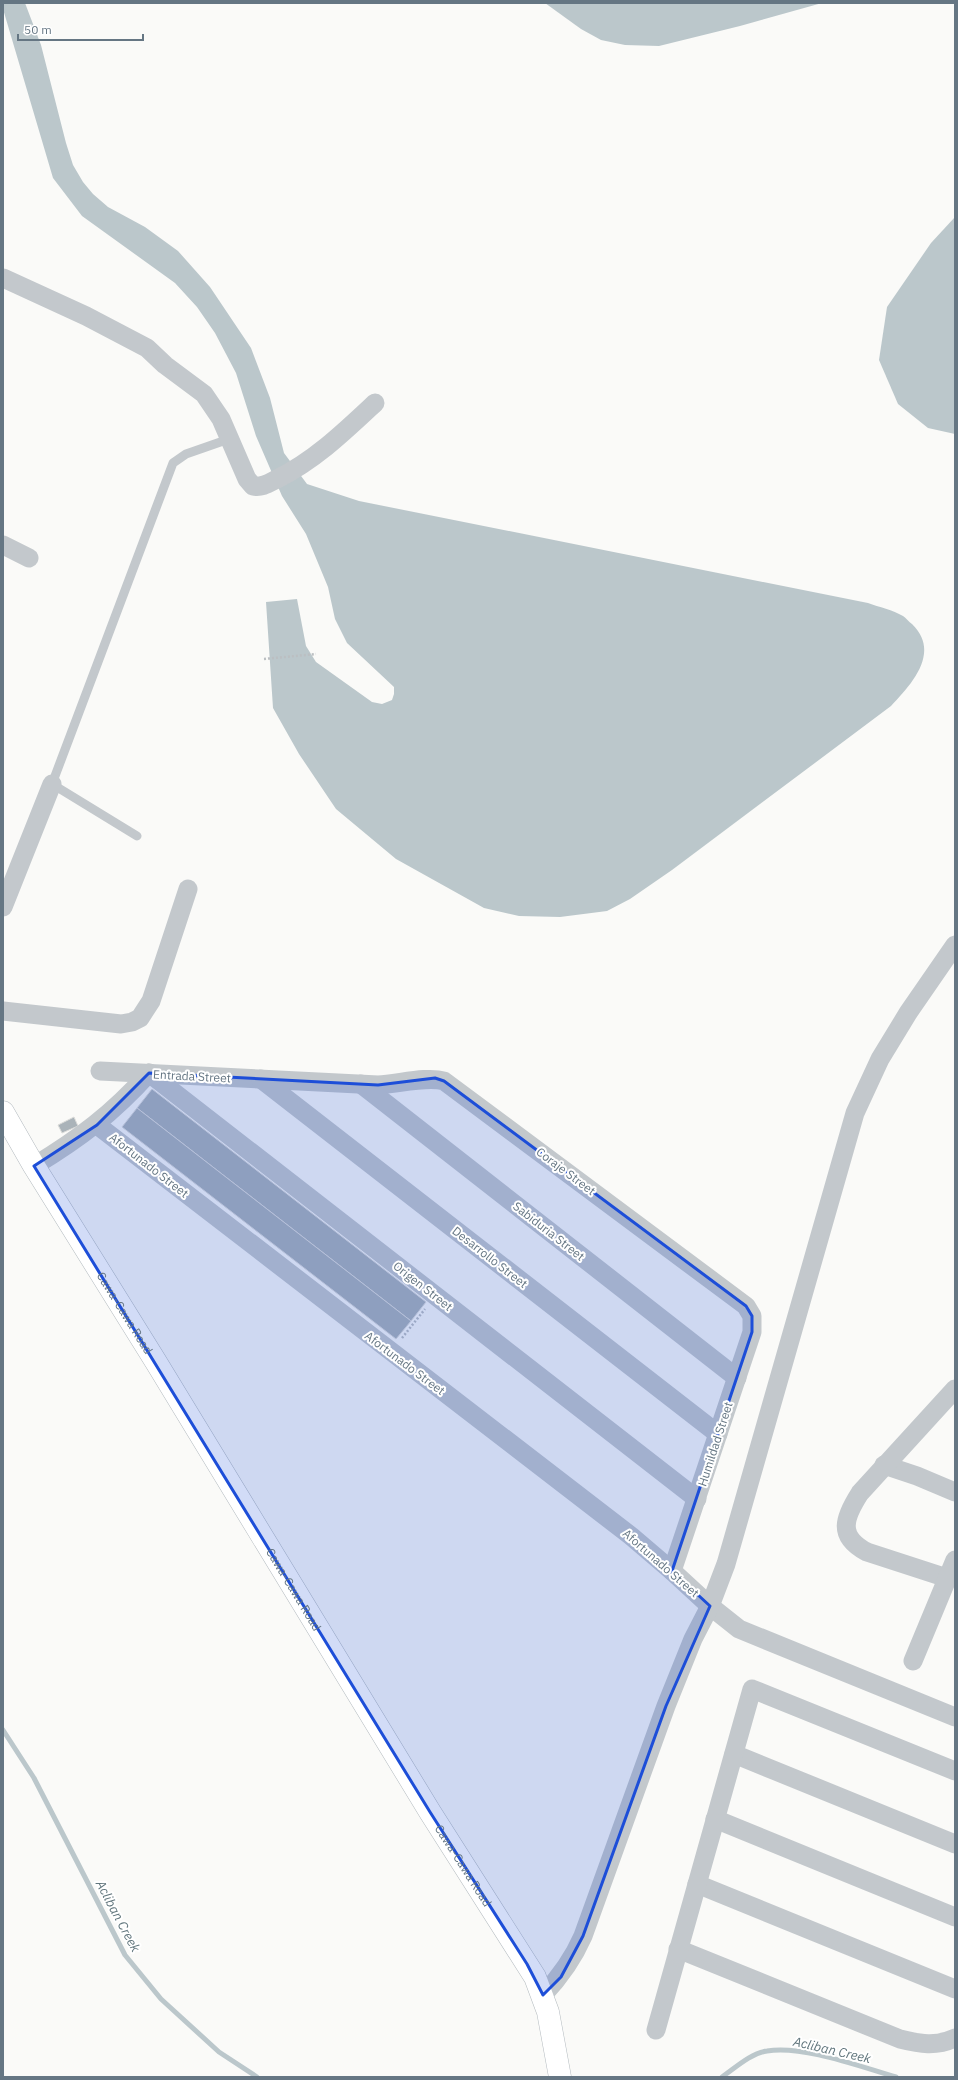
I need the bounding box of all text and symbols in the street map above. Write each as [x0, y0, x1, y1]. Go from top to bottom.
scale bar [18, 16, 143, 42]
text: 50 m [24, 22, 52, 37]
street label: Entrada Street [153, 1066, 231, 1086]
street label: Afortunado Street [106, 1129, 192, 1201]
street label: Coraje Street [533, 1144, 599, 1198]
street label: Sabiduria Street [510, 1198, 588, 1264]
street label: Desarrollo Street [449, 1223, 531, 1291]
street label: Origen Street [390, 1258, 456, 1314]
street label: Cawa-Cawa Road [94, 1269, 157, 1357]
street label: Afortunado Street [362, 1328, 448, 1398]
street label: Humildad Street [694, 1400, 736, 1488]
street label: Afortunado Street [620, 1526, 702, 1600]
street label: Cawa-Cawa Road [263, 1545, 325, 1633]
street label: Cawa-Cawa Road [432, 1821, 495, 1909]
water label: Acliban Creek [91, 1876, 144, 1955]
water label: Acliban Creek [791, 2033, 873, 2067]

